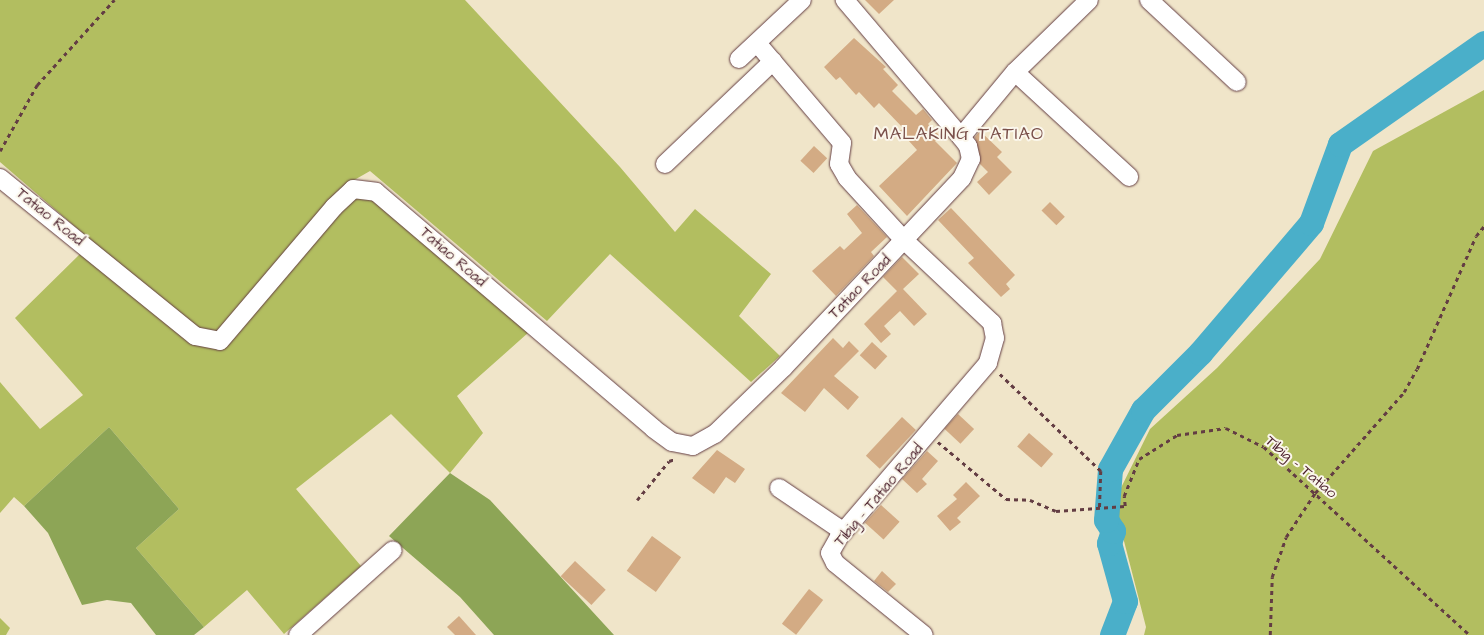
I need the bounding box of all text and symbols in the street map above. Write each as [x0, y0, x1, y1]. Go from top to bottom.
district label: MALAKING TATIAO [872, 123, 1046, 145]
street label: Tatiao Road [13, 184, 87, 250]
street label: Tatiao Road [416, 223, 490, 291]
street label: Tatiao Road [825, 251, 895, 323]
street label: Tibig - Tatiao [1261, 432, 1341, 502]
street label: Tibig - Tatiao Road [831, 440, 927, 550]

